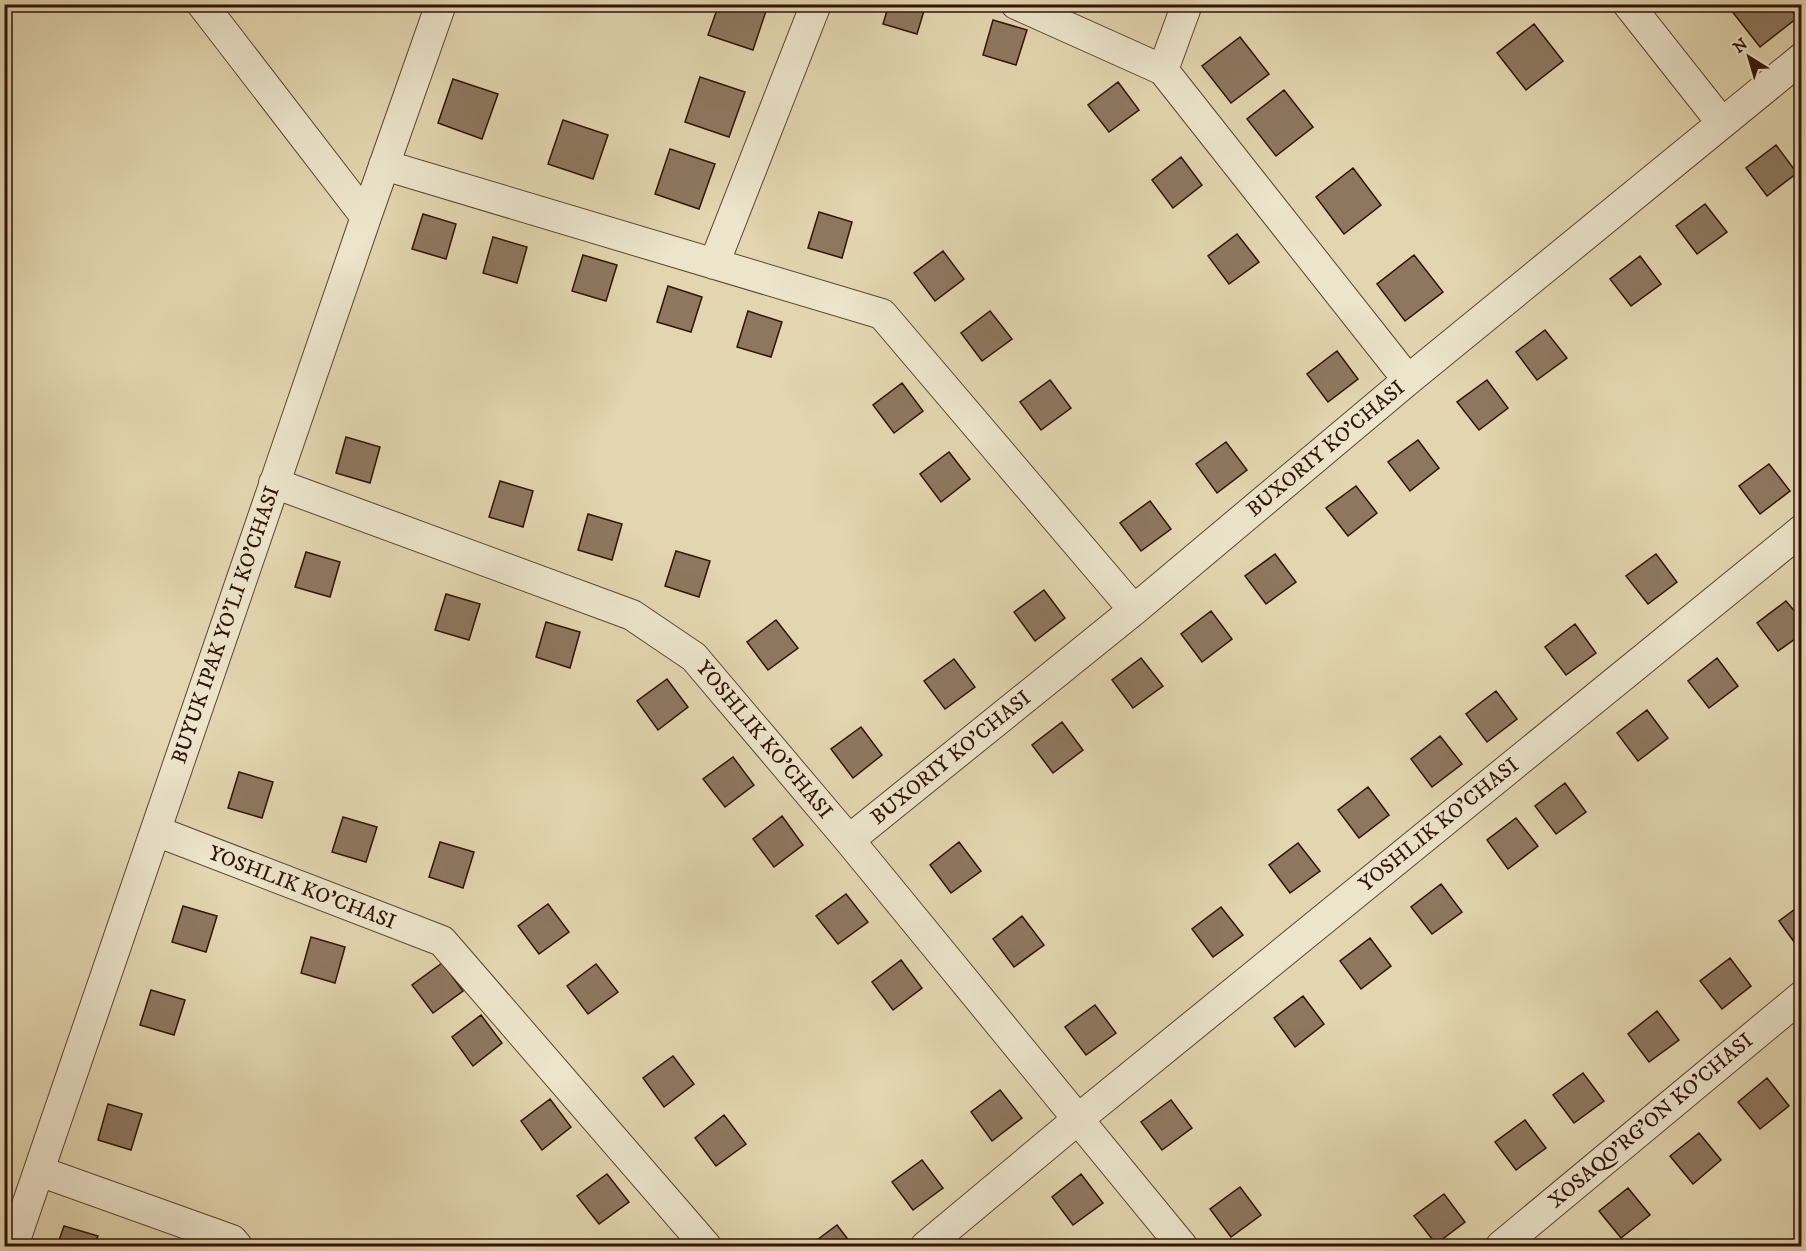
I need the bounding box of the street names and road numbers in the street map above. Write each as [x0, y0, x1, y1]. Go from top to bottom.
street label: BUXORIY KO'CHASI [1242, 375, 1410, 523]
street label: BUYUK IPAK YO'LI KO'CHASI [166, 483, 286, 767]
street label: YOSHLIK KO'CHASI [690, 656, 838, 824]
street label: BUXORIY KO'CHASI [866, 685, 1036, 831]
street label: YOSHLIK KO'CHASI [1354, 752, 1524, 898]
street label: YOSHLIK KO'CHASI [205, 840, 399, 936]
street label: XOSAQO'RG'ON KO'CHASI [1543, 1028, 1759, 1214]

